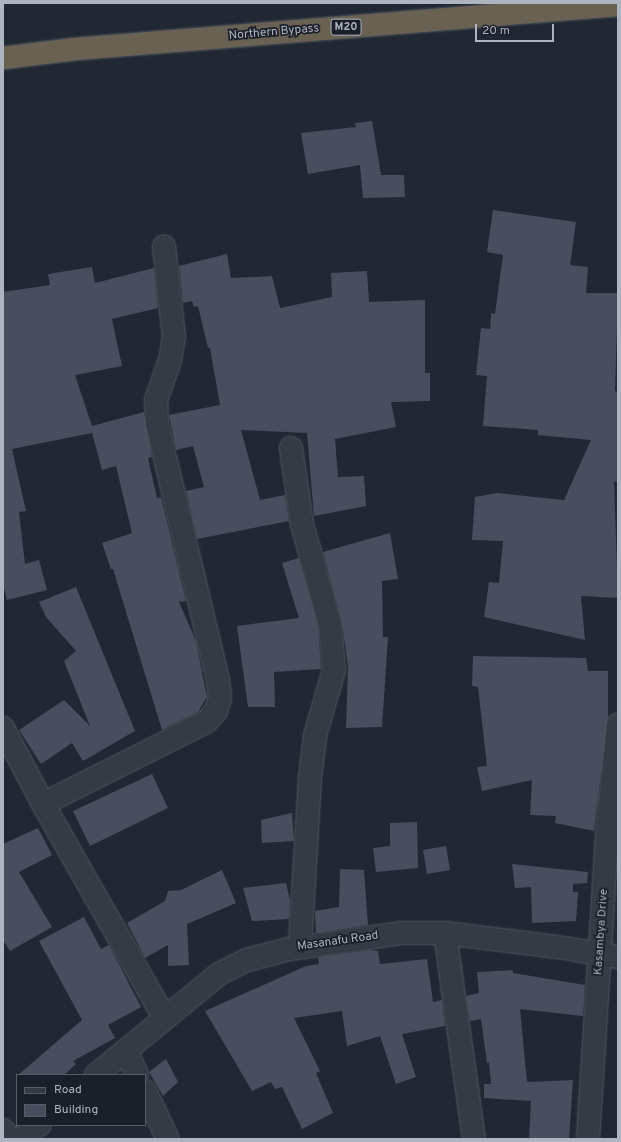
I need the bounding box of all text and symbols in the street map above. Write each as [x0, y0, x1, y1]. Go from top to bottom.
scale bar [477, 16, 556, 42]
road number: M20 [330, 18, 362, 36]
street label: Northern Bypass [228, 22, 320, 44]
text: 20 m [482, 23, 510, 39]
street label: Kasambya Drive [592, 888, 612, 976]
street label: Masanafu Road [297, 929, 379, 955]
legend [16, 1074, 146, 1126]
text: Road [54, 1082, 82, 1098]
text: Building [54, 1102, 98, 1118]

